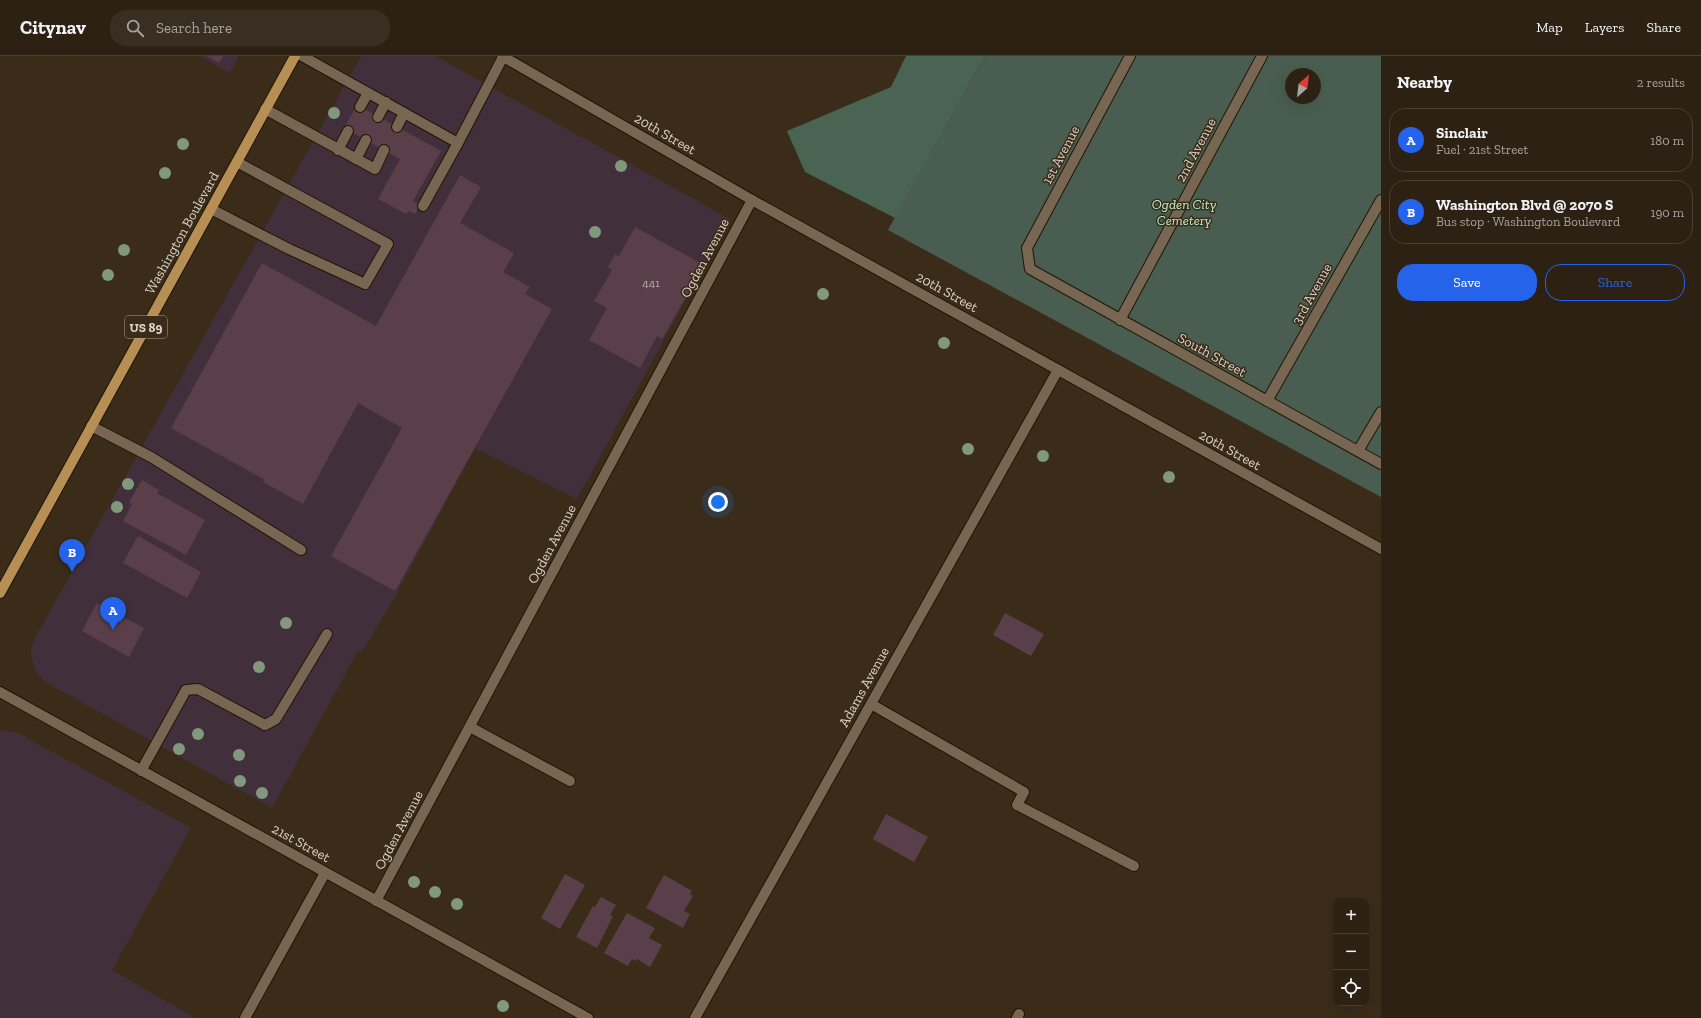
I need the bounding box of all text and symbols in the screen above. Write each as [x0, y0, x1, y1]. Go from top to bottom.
search box [110, 10, 390, 46]
text: Citynav [20, 16, 86, 39]
icon: search [124, 17, 146, 39]
text: Search here [156, 19, 232, 37]
text: Map [1536, 19, 1563, 36]
text: Layers [1585, 19, 1624, 36]
text: Share [1646, 19, 1681, 36]
north arrow [1285, 68, 1321, 104]
text: Nearby [1397, 72, 1452, 92]
text: 2 results [1637, 75, 1685, 90]
street label: 20th Street [631, 110, 699, 159]
street label: 2nd Avenue [1172, 115, 1220, 185]
street label: 1st Avenue [1039, 122, 1084, 187]
text: Sinclair [1436, 124, 1488, 142]
text: A [1407, 133, 1415, 148]
text: 180 m [1650, 133, 1684, 148]
text: Fuel · 21st Street [1436, 142, 1528, 157]
street label: Washington Boulevard [141, 169, 223, 297]
park label: Ogden City Cemetery [1152, 196, 1217, 229]
text: Washington Blvd @ 2070 S [1436, 196, 1613, 214]
text: B [1407, 205, 1415, 220]
text: 190 m [1650, 205, 1684, 220]
text: Bus stop · Washington Boulevard [1436, 214, 1620, 229]
street label: Ogden Avenue [677, 215, 733, 301]
street label: 3rd Avenue [1288, 260, 1336, 328]
button: Save [1397, 264, 1537, 301]
button: Share [1545, 264, 1685, 301]
street label: 20th Street [913, 268, 982, 316]
house number: 441 [642, 276, 660, 290]
road number: US 89 [125, 316, 167, 338]
street label: South Street [1175, 329, 1250, 381]
street label: 20th Street [1196, 426, 1265, 474]
your location [708, 492, 728, 512]
street label: Ogden Avenue [524, 501, 580, 587]
pin: B [59, 539, 85, 572]
pin: A [100, 597, 126, 630]
street label: Adams Avenue [835, 644, 893, 730]
street label: Ogden Avenue [371, 787, 427, 873]
street label: 21st Street [269, 820, 334, 866]
map controls [1333, 898, 1369, 1006]
button: + [1333, 898, 1369, 934]
button: − [1333, 934, 1369, 970]
button: locate [1333, 970, 1369, 1006]

